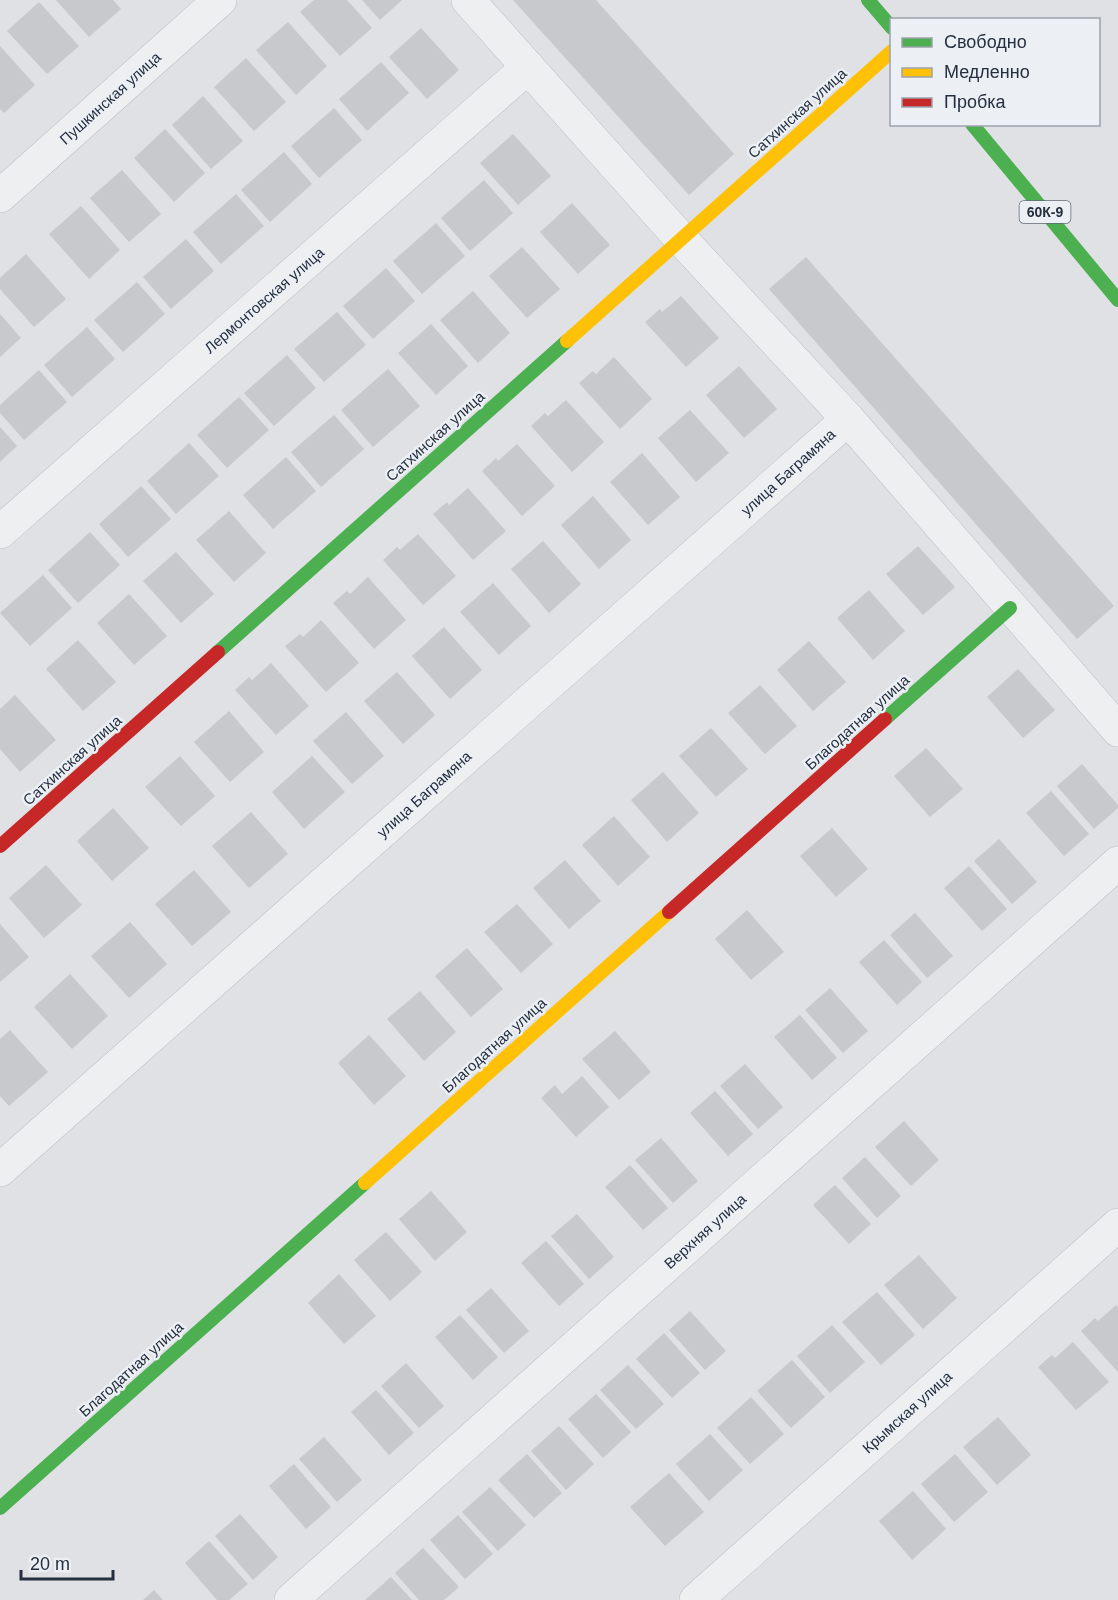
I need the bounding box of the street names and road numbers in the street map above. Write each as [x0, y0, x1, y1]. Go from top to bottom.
street label: Пушкинская улица [56, 48, 164, 148]
street label: Сатхинская улица [744, 64, 850, 162]
road number: 60К-9 [1020, 201, 1070, 223]
street label: Лермонтовская улица [201, 243, 328, 356]
street label: Сатхинская улица [382, 387, 488, 485]
street label: улица Баграмяна [737, 425, 839, 519]
street label: Благодатная улица [802, 671, 913, 773]
street label: Сатхинская улица [19, 711, 125, 809]
street label: улица Баграмяна [373, 747, 475, 841]
street label: Благодатная улица [439, 994, 550, 1096]
street label: Верхняя улица [661, 1189, 750, 1272]
street label: Благодатная улица [76, 1318, 187, 1420]
street label: Крымская улица [859, 1367, 956, 1457]

